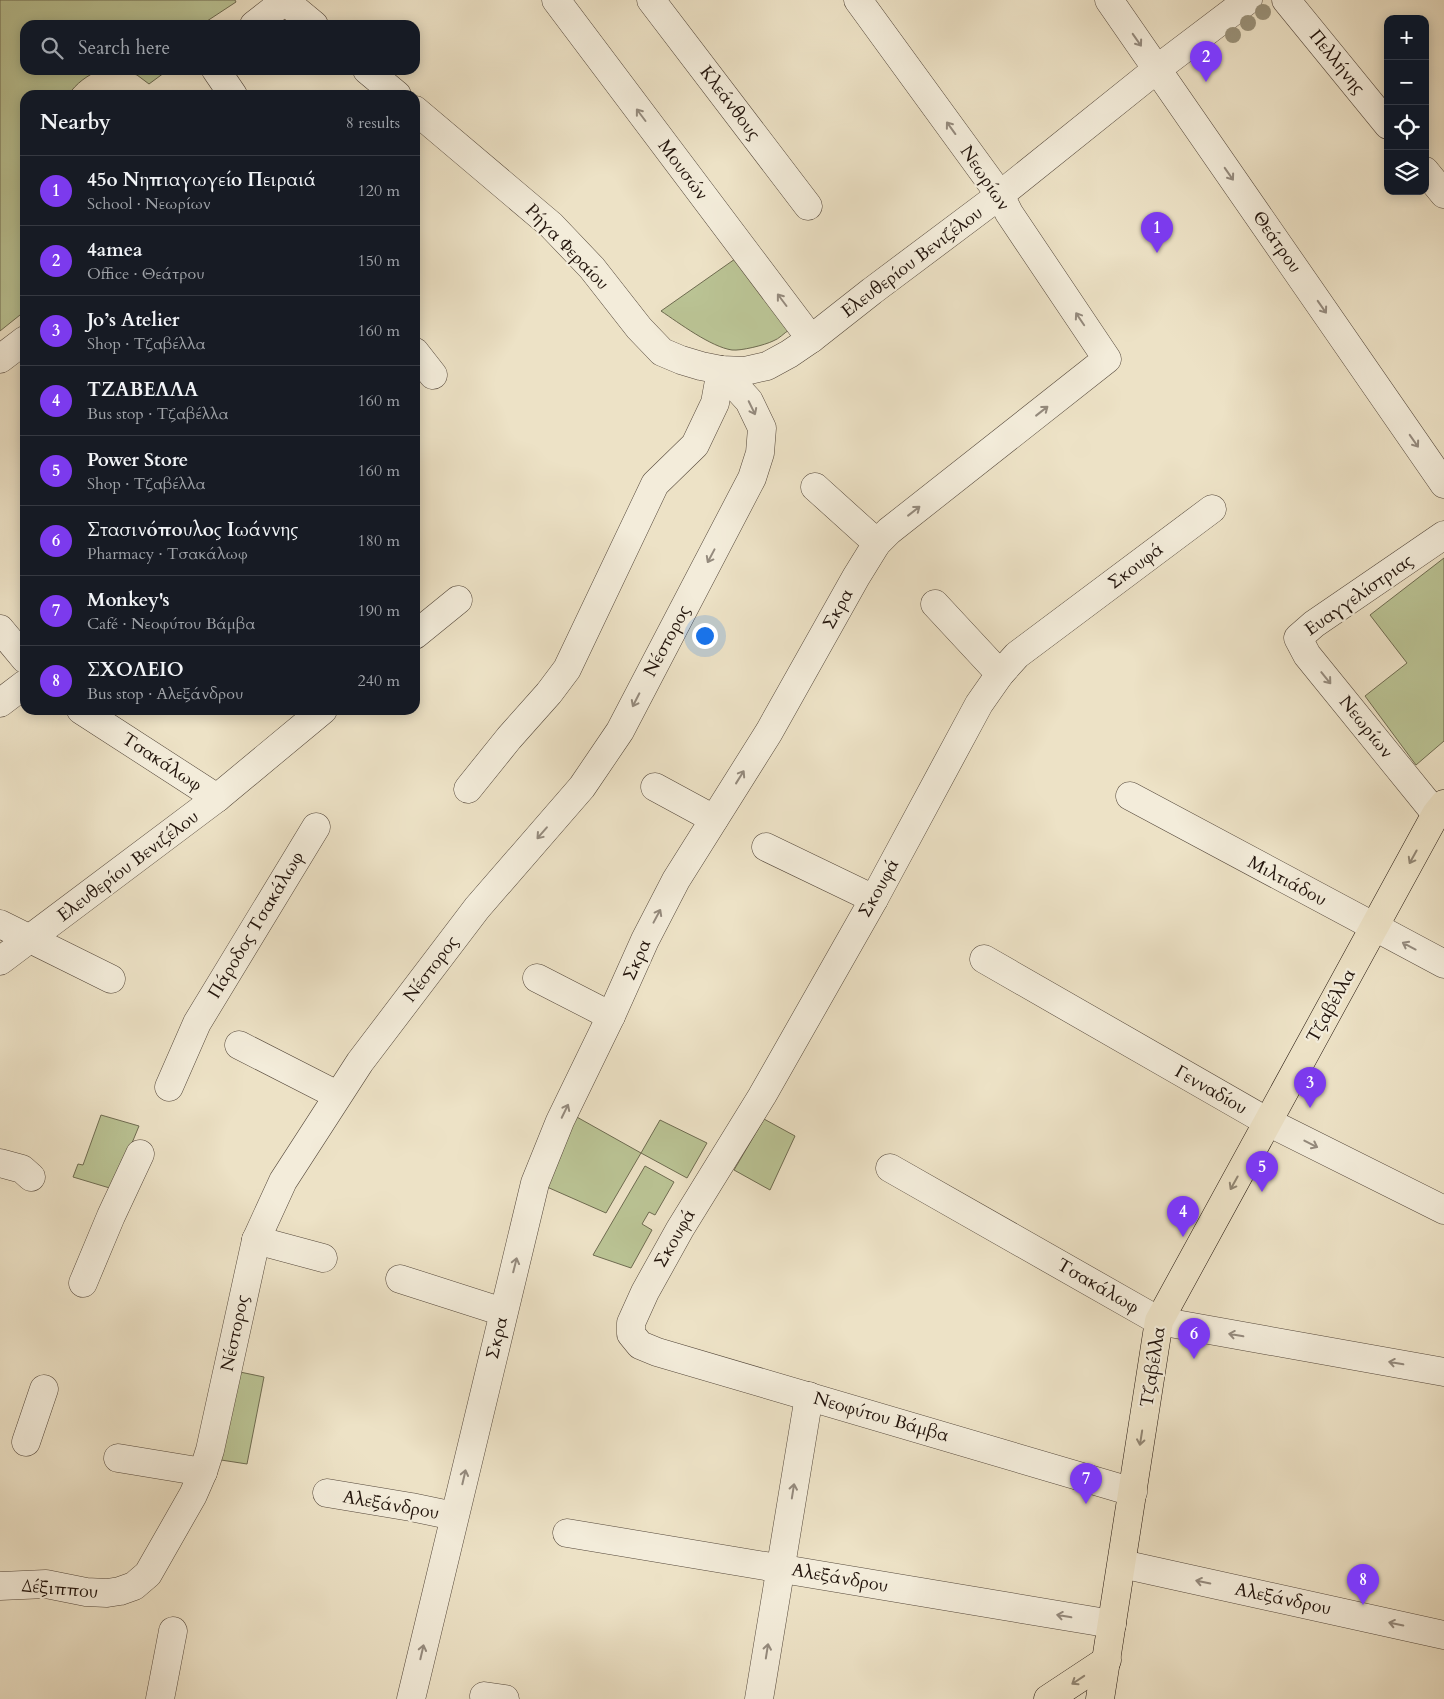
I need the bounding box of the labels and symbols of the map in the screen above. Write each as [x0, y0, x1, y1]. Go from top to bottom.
street label: Πελλήνης [1303, 24, 1371, 100]
one-way arrow [1132, 33, 1142, 47]
pin: 2 [1190, 41, 1222, 82]
street label: Κλεάνθους [694, 61, 766, 146]
one-way arrow [636, 109, 647, 122]
one-way arrow [946, 121, 956, 135]
street label: Μουσών [652, 135, 714, 206]
street label: Νεωρίων [954, 140, 1016, 216]
one-way arrow [1224, 167, 1234, 181]
street label: Ρήγα Φεραίου [519, 198, 615, 296]
street label: Ελευθερίου Βενιζέλου [836, 201, 988, 323]
street label: Θεάτρου [1247, 206, 1307, 278]
pin: 1 [1141, 212, 1173, 253]
one-way arrow [776, 294, 787, 307]
one-way arrow [1317, 300, 1327, 314]
one-way arrow [1075, 312, 1085, 326]
one-way arrow [747, 400, 757, 415]
one-way arrow [1035, 405, 1048, 416]
one-way arrow [1409, 434, 1419, 448]
one-way arrow [907, 506, 920, 517]
street label: Σκουφά [1103, 537, 1169, 595]
street label: Ευαγγελίστριας [1300, 548, 1419, 642]
one-way arrow [706, 549, 716, 564]
street label: Σκρα [817, 584, 859, 634]
street label: Νέστορος [638, 601, 696, 681]
your location [692, 623, 718, 649]
one-way arrow [1320, 671, 1331, 684]
street label: Νεωρίων [1333, 690, 1399, 764]
one-way arrow [631, 692, 640, 707]
street label: Τσακάλωφ [117, 727, 207, 797]
one-way arrow [735, 770, 746, 784]
street label: Ελευθερίου Βενιζέλου [52, 805, 204, 927]
one-way arrow [537, 826, 548, 839]
street label: Πάροδος Τσακάλωφ [202, 847, 310, 1003]
one-way arrow [1408, 849, 1418, 864]
street label: Μιλτιάδου [1243, 850, 1331, 912]
street label: Σκουφά [853, 854, 905, 922]
one-way arrow [652, 909, 662, 924]
street label: Νέστορος [398, 930, 465, 1008]
street label: Σκρα [617, 935, 657, 984]
one-way arrow [1402, 941, 1417, 950]
street label: Τζαβέλλα [1300, 964, 1362, 1047]
street label: Γενναδίου [1170, 1059, 1252, 1121]
pin: 3 [1294, 1067, 1326, 1108]
one-way arrow [561, 1104, 570, 1119]
one-way arrow [1304, 1139, 1319, 1149]
pin: 5 [1246, 1151, 1278, 1192]
one-way arrow [1229, 1176, 1239, 1191]
pin: 4 [1167, 1196, 1199, 1237]
street label: Σκουφά [648, 1204, 702, 1272]
street label: Τσακάλωφ [1052, 1252, 1144, 1320]
one-way arrow [511, 1257, 520, 1273]
street label: Νέστορος [215, 1292, 255, 1374]
street label: Σκρα [480, 1314, 514, 1361]
pin: 6 [1178, 1318, 1210, 1359]
street label: Τζαβέλλα [1134, 1325, 1172, 1409]
one-way arrow [1228, 1329, 1244, 1339]
one-way arrow [1388, 1358, 1404, 1368]
street label: Νεοφύτου Βάμβα [810, 1386, 952, 1448]
one-way arrow [1136, 1430, 1146, 1446]
pin: 7 [1070, 1463, 1102, 1504]
one-way arrow [460, 1469, 469, 1485]
one-way arrow [789, 1483, 799, 1499]
street label: Αλεξάνδρου [341, 1484, 441, 1526]
street label: Αλεξάνδρου [790, 1557, 890, 1599]
pin: 8 [1347, 1564, 1379, 1605]
street label: Δέξιππου [21, 1573, 99, 1605]
one-way arrow [1196, 1577, 1212, 1586]
street label: Αλεξάνδρου [1233, 1577, 1333, 1621]
one-way arrow [1057, 1610, 1073, 1620]
one-way arrow [1389, 1619, 1405, 1628]
one-way arrow [763, 1643, 773, 1659]
one-way arrow [418, 1644, 427, 1660]
one-way arrow [1071, 1675, 1085, 1685]

